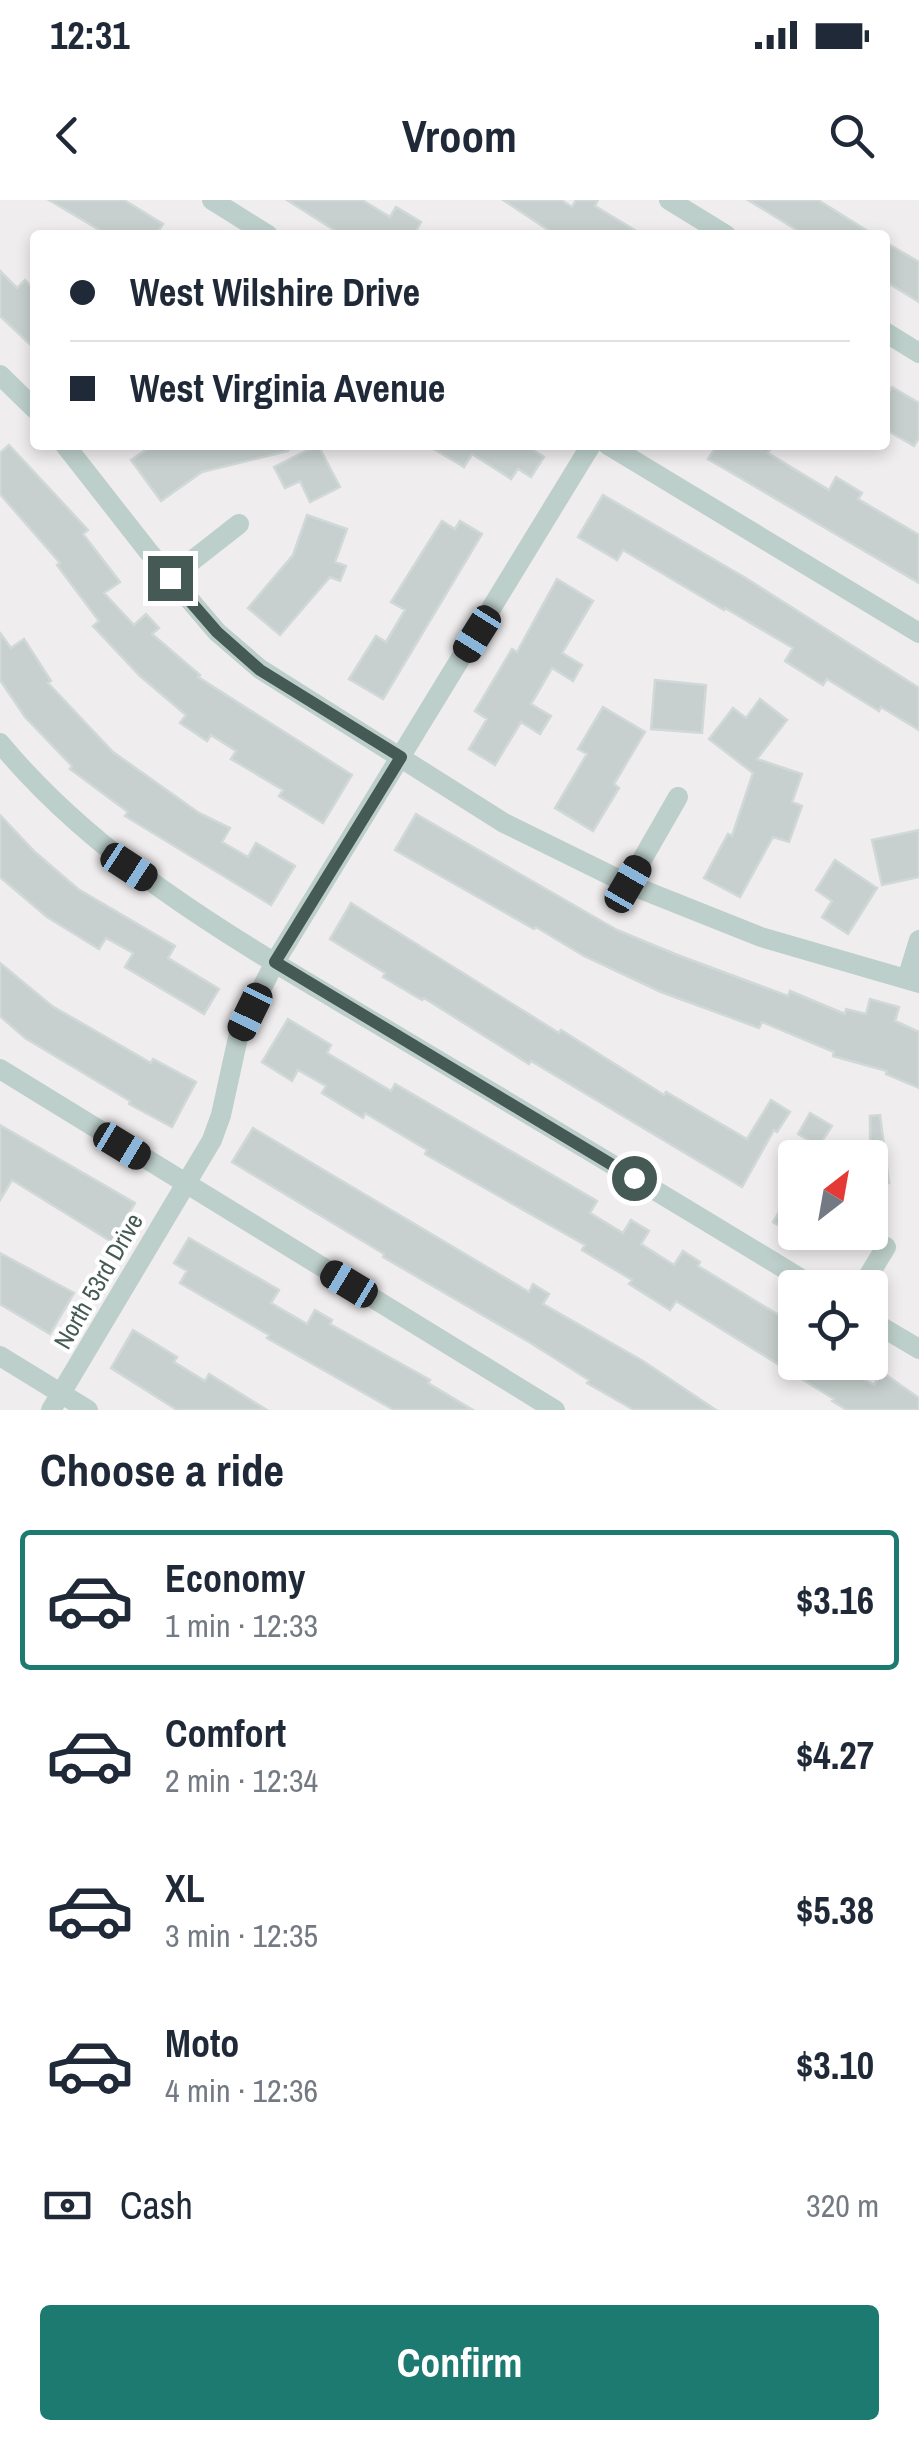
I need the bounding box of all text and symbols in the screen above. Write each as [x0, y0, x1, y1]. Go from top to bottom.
text: 12:31 [50, 10, 130, 61]
text: Vroom [402, 105, 517, 166]
icon: back [40, 108, 95, 163]
icon: search [824, 108, 879, 163]
text: West Wilshire Drive [130, 267, 420, 318]
text: West Virginia Avenue [130, 363, 445, 414]
route end [148, 556, 193, 601]
car [448, 601, 506, 667]
car [96, 838, 162, 896]
car [600, 851, 656, 917]
car [223, 978, 277, 1046]
car [89, 1118, 155, 1174]
north arrow [778, 1140, 888, 1250]
map controls [778, 1140, 888, 1380]
route start [612, 1156, 657, 1201]
street label: North 53rd Drive [45, 1207, 151, 1355]
car [316, 1256, 382, 1312]
button: locate [778, 1270, 888, 1380]
text: Choose a ride [40, 1439, 284, 1500]
text: Economy [165, 1553, 305, 1604]
icon: car [45, 1555, 135, 1645]
text: $3.16 [796, 1575, 874, 1626]
text: 1 min · 12:33 [165, 1604, 318, 1647]
text: Comfort [165, 1708, 286, 1759]
icon: car [45, 1710, 135, 1800]
text: $4.27 [796, 1730, 874, 1781]
text: 2 min · 12:34 [165, 1759, 318, 1802]
text: XL [165, 1863, 205, 1914]
icon: car [45, 1865, 135, 1955]
text: $5.38 [796, 1885, 874, 1936]
text: 3 min · 12:35 [165, 1914, 318, 1957]
text: Moto [165, 2018, 239, 2069]
icon: car [45, 2020, 135, 2110]
text: $3.10 [796, 2040, 874, 2091]
text: 4 min · 12:36 [165, 2069, 318, 2112]
icon: cash [40, 2178, 95, 2233]
text: Cash [120, 2180, 193, 2231]
text: 320 m [806, 2184, 879, 2227]
button: Confirm [40, 2305, 879, 2420]

